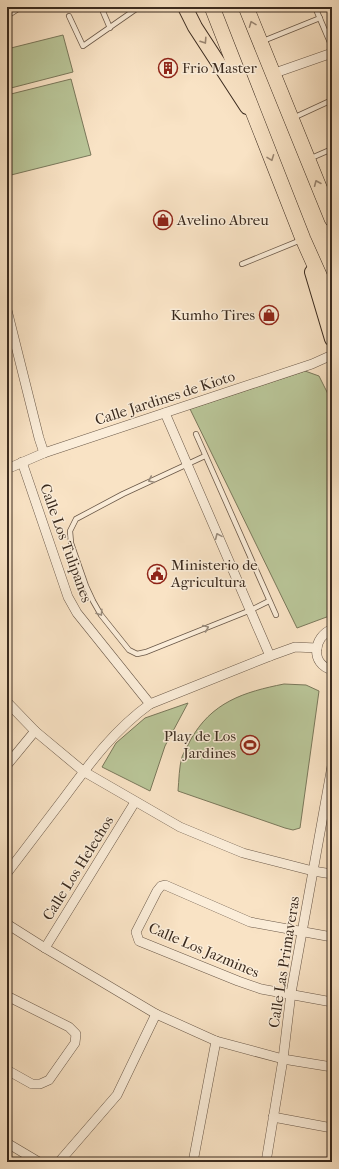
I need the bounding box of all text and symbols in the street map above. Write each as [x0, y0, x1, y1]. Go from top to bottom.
one-way arrow [249, 20, 257, 27]
one-way arrow [199, 37, 207, 44]
building icon: Frio Master [157, 57, 179, 79]
place label: Frio Master [182, 59, 258, 77]
one-way arrow [266, 154, 274, 161]
one-way arrow [314, 179, 322, 187]
shop icon: Avelino Abreu [152, 209, 174, 231]
place label: Avelino Abreu [176, 211, 269, 229]
shop icon: Kumho Tires [258, 304, 280, 326]
place label: Kumho Tires [171, 306, 255, 324]
street label: Calle Jardines de Kioto [93, 367, 238, 429]
one-way arrow [148, 475, 156, 483]
street label: Calle Los Tulipanes [36, 481, 96, 605]
one-way arrow [215, 532, 223, 540]
place label: Ministerio de Agricultura [170, 556, 258, 591]
public building icon: Ministerio de Agricultura [146, 563, 168, 585]
one-way arrow [95, 608, 102, 615]
one-way arrow [203, 625, 210, 633]
place label: Play de Los Jardines [164, 727, 236, 762]
sports icon: Play de Los Jardines [239, 734, 261, 756]
street label: Calle Los Helechos [39, 812, 118, 924]
street label: Calle Las Primaveras [265, 894, 303, 1029]
street label: Calle Los Jazmines [146, 919, 263, 982]

